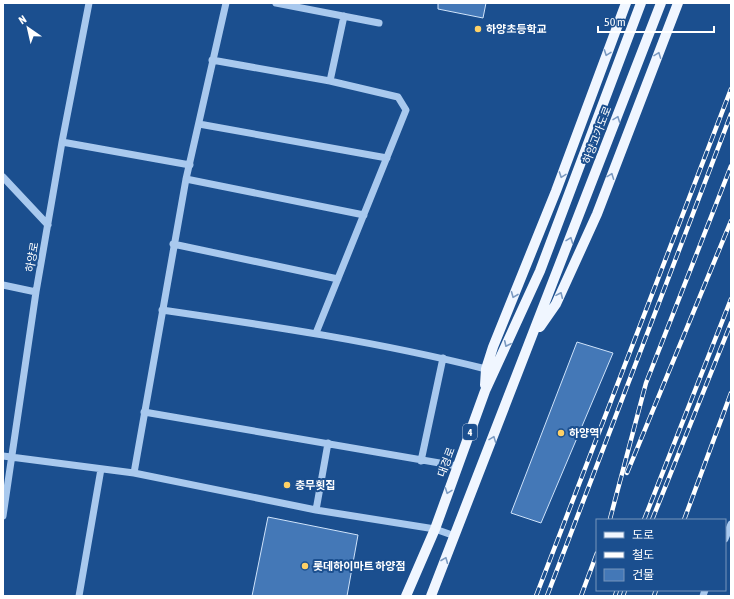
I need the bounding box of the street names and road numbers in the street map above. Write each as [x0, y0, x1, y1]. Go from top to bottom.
street label: 하양고가도로 [581, 104, 613, 166]
street label: 하양로 [23, 241, 41, 273]
road number: 4 [463, 424, 477, 440]
street label: 대경로 [435, 446, 457, 478]

